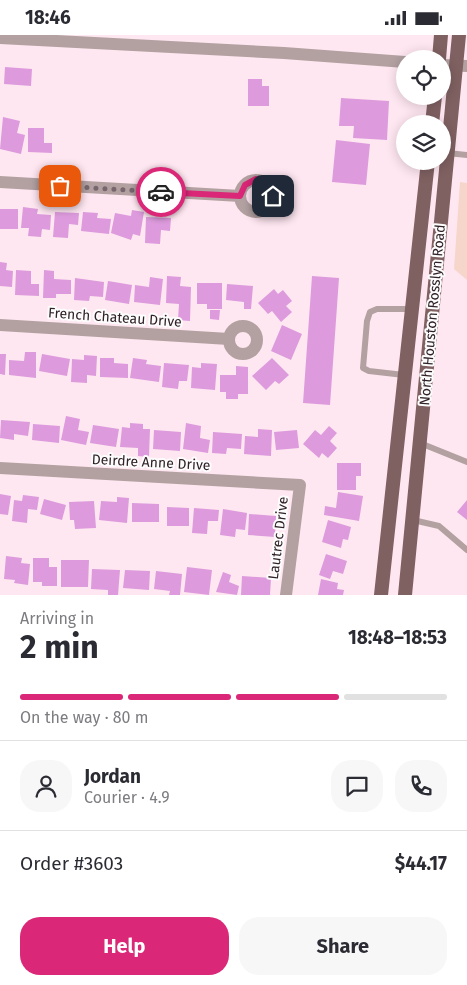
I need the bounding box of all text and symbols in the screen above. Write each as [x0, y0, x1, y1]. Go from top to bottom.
text: 18:46 [25, 6, 71, 29]
map controls [396, 50, 451, 170]
button: locate [396, 50, 451, 105]
button: layers [396, 115, 451, 170]
pin [39, 165, 81, 207]
courier [136, 167, 186, 217]
icon: bag [46, 172, 74, 200]
pin [252, 175, 294, 217]
icon: car [147, 178, 175, 206]
icon: home [259, 182, 287, 210]
street label: North Houston Rosslyn Road [416, 224, 449, 406]
street label: French Chateau Drive [48, 304, 182, 331]
street label: Deirdre Anne Drive [91, 451, 211, 474]
street label: Lautrec Drive [265, 496, 292, 581]
text: Arriving in [20, 609, 94, 628]
text: 18:48–18:53 [348, 626, 447, 649]
text: 2 min [20, 628, 99, 666]
text: On the way · 80 m [20, 708, 148, 727]
button: person [20, 760, 72, 812]
button: chat [331, 760, 383, 812]
button: phone [395, 760, 447, 812]
text: Jordan [84, 765, 141, 788]
text: Courier · 4.9 [84, 788, 170, 807]
text: Order #3603 [20, 852, 123, 875]
text: $44.17 [395, 852, 447, 875]
button: Help [20, 917, 229, 975]
button: Share [239, 917, 447, 975]

